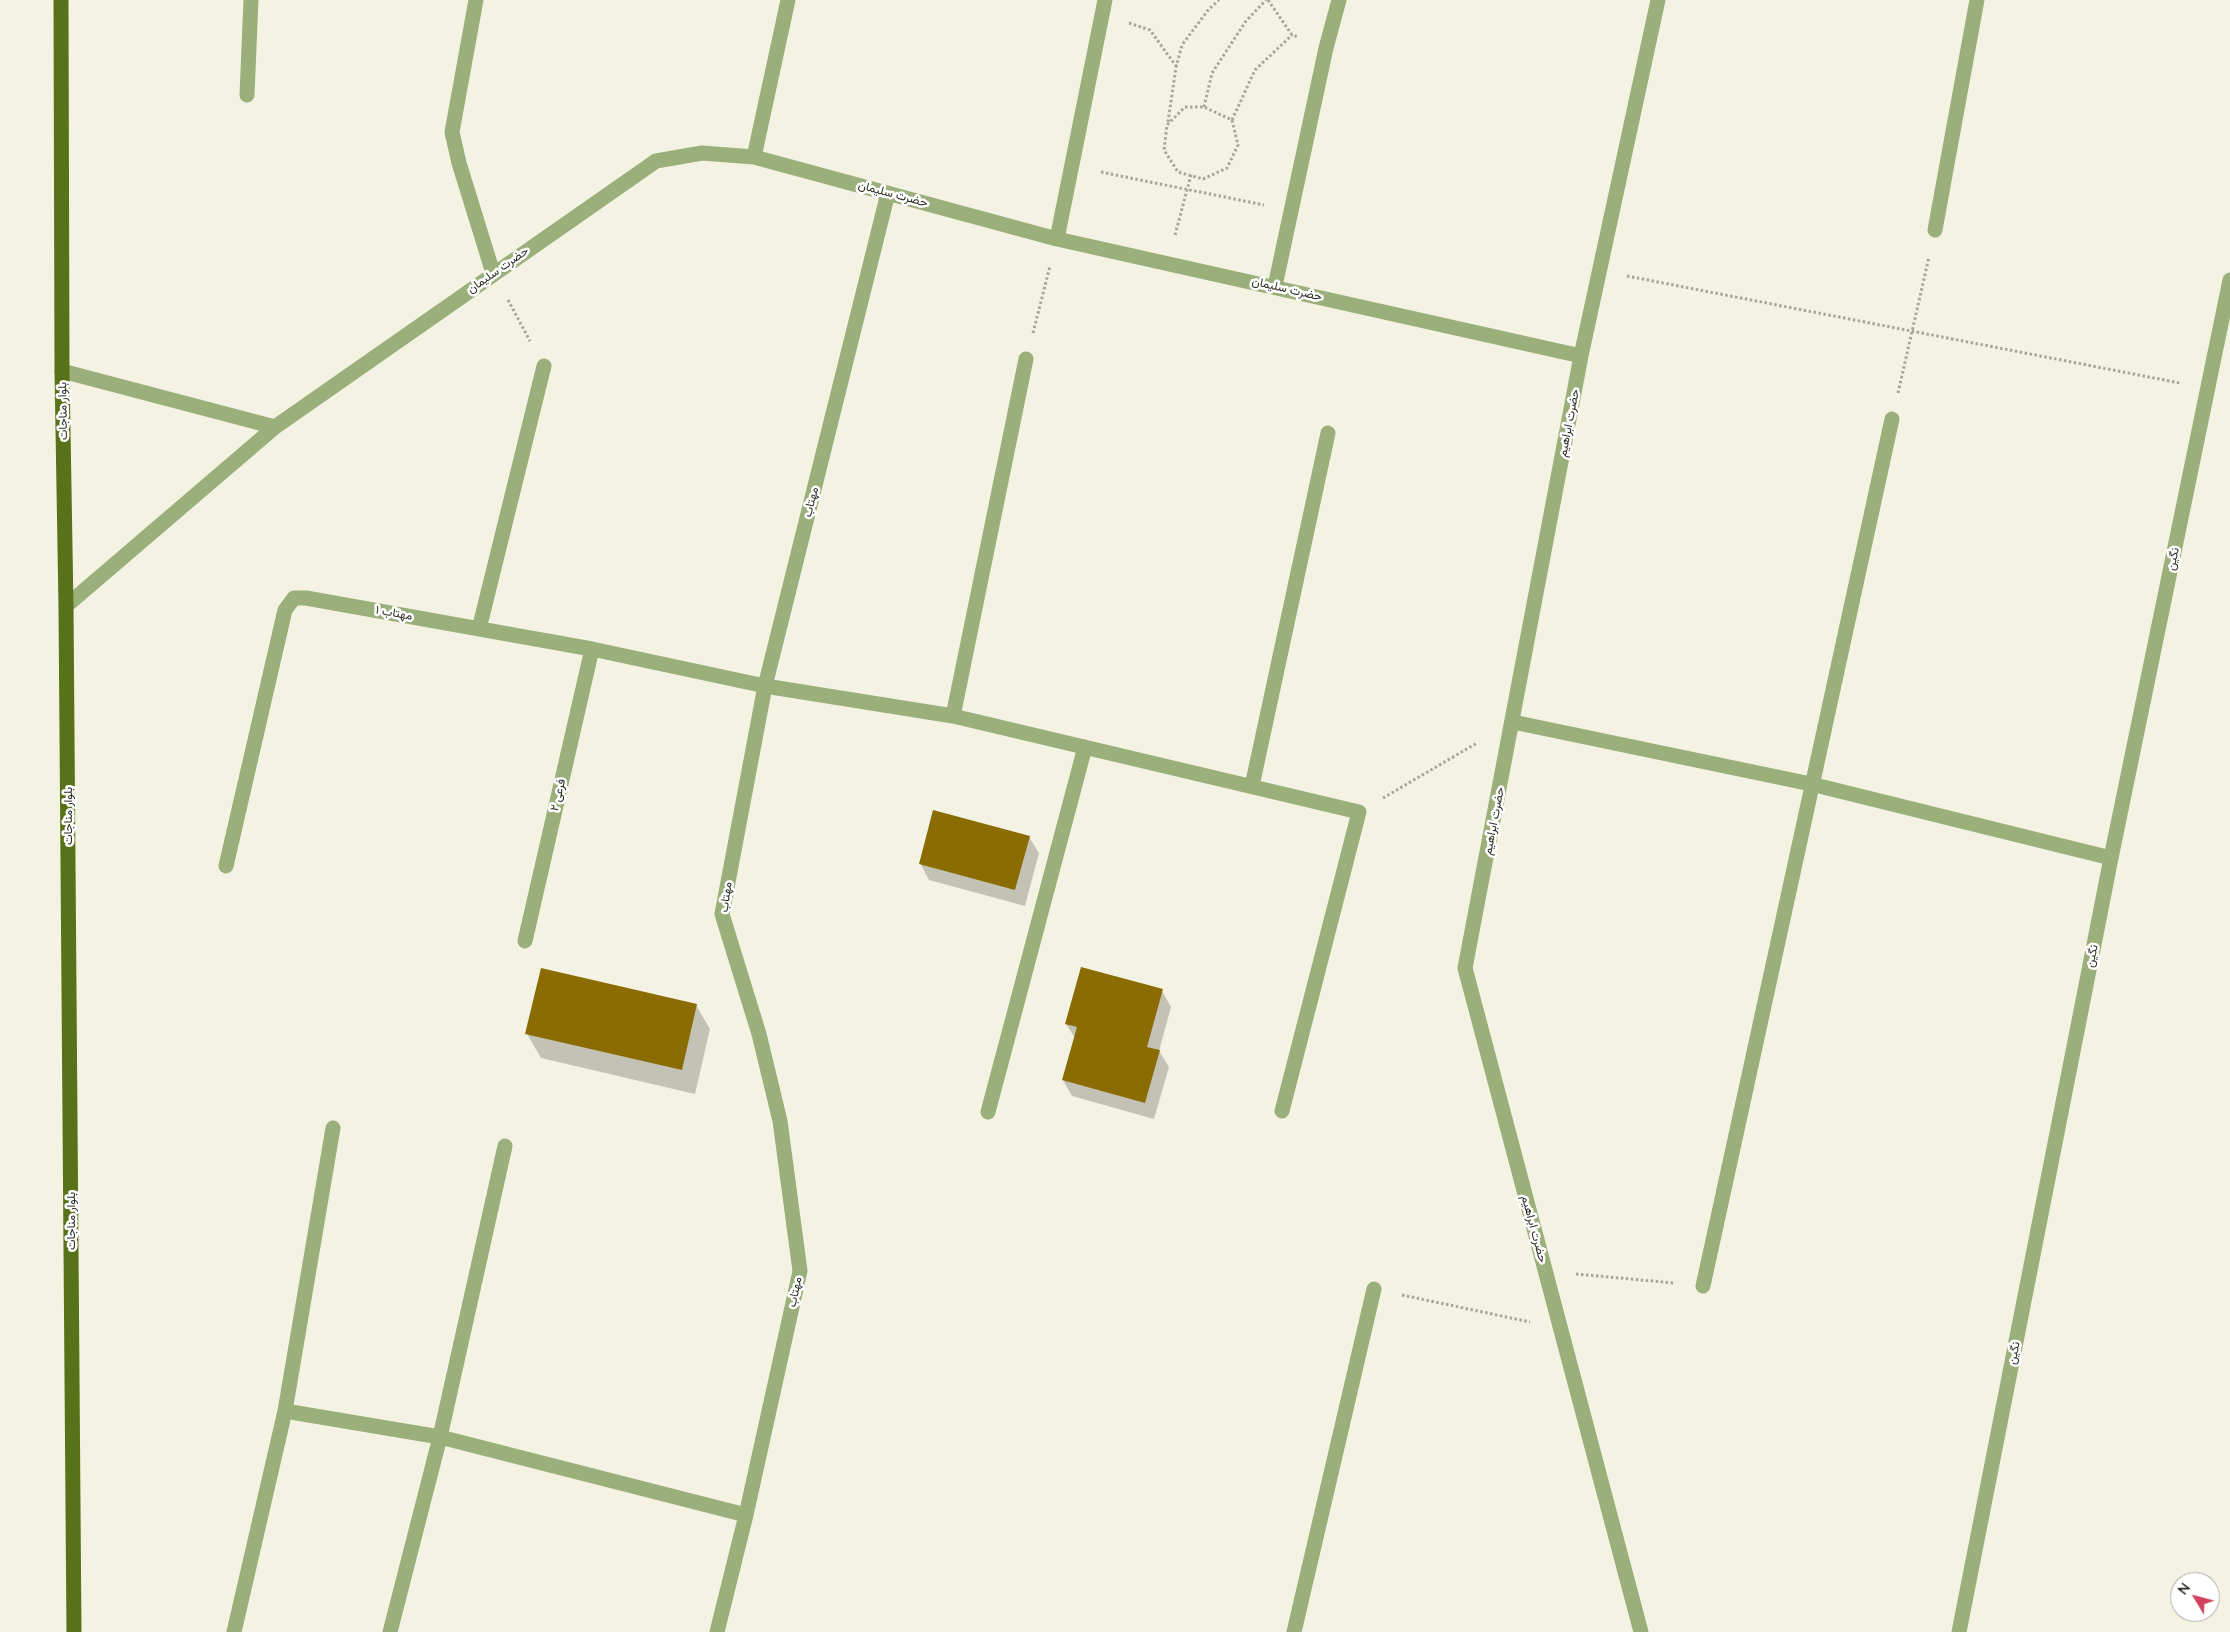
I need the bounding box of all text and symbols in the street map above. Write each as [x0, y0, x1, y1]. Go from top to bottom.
street label: حضرت سلیمان [857, 178, 929, 210]
street label: حضرت سلیمان [465, 244, 531, 296]
street label: حضرت سلیمان [1250, 274, 1324, 304]
street label: بلوار مناجات [55, 382, 71, 440]
street label: حضرت ابراهیم [1555, 388, 1583, 458]
street label: مهتاب [800, 485, 822, 519]
street label: نگین [2164, 546, 2182, 572]
street label: مهتاب ۱ [374, 603, 414, 623]
street label: فرعی ۲ [547, 777, 569, 813]
street label: حضرت ابراهیم [1480, 786, 1508, 856]
street label: بلوار مناجات [61, 787, 75, 845]
street label: مهتاب [717, 881, 735, 913]
street label: نگین [2083, 943, 2101, 969]
street label: بلوار مناجات [64, 1192, 78, 1250]
street label: حضرت ابراهیم [1518, 1194, 1550, 1264]
street label: مهتاب [785, 1276, 805, 1308]
street label: نگین [2005, 1340, 2023, 1366]
north arrow [2170, 1572, 2220, 1622]
text: N [2174, 1579, 2194, 1598]

